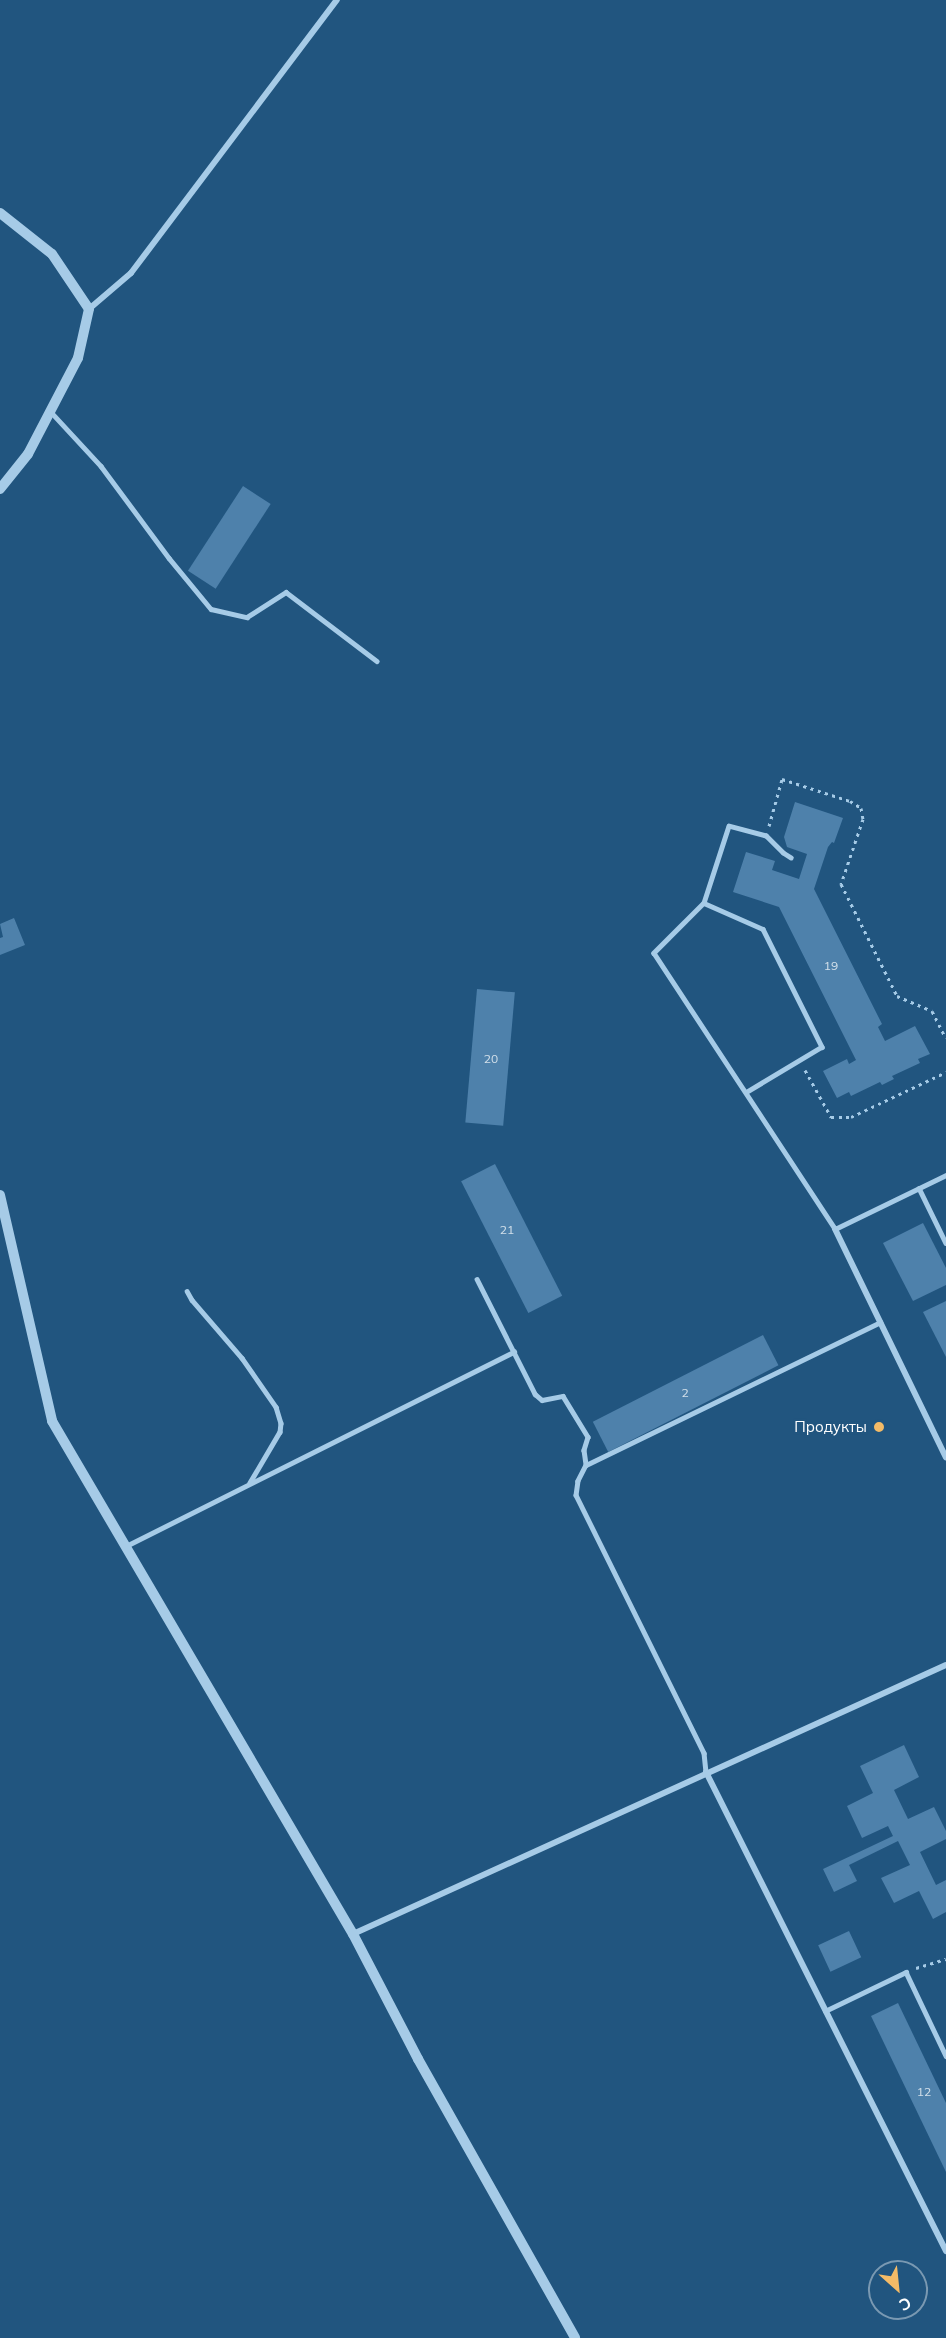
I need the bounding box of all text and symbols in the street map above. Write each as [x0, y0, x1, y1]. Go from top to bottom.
house number: 19 [824, 959, 838, 973]
house number: 20 [484, 1052, 498, 1066]
house number: 21 [500, 1223, 514, 1237]
house number: 2 [681, 1386, 689, 1400]
place label: Продукты [794, 1418, 867, 1436]
marker: Продукты [872, 1420, 886, 1434]
house number: 12 [917, 2085, 931, 2099]
north arrow [868, 2260, 928, 2320]
text: С [896, 2293, 915, 2316]

